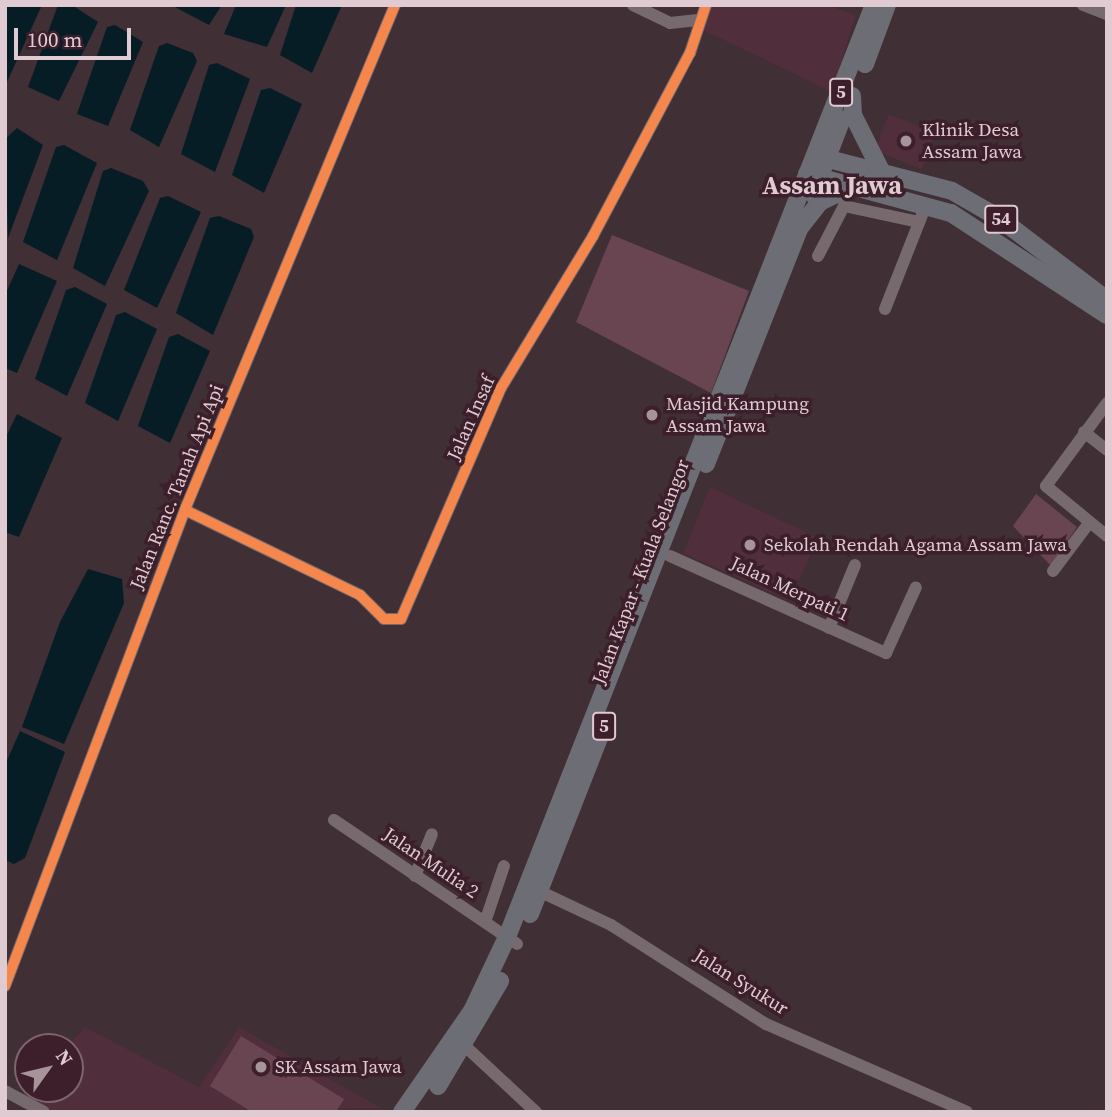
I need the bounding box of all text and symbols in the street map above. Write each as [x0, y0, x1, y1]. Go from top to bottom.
scale bar [18, 14, 135, 58]
text: 100 m [27, 25, 82, 54]
road number: 5 [829, 78, 853, 106]
place label: Klinik Desa Assam Jawa [922, 119, 1022, 163]
marker: Klinik Desa Assam Jawa [896, 131, 916, 151]
district label: Assam Jawa [762, 170, 902, 202]
road number: 54 [984, 204, 1018, 233]
street label: Jalan Insaf [442, 372, 500, 464]
street label: Jalan Ranc. Tanah Api Api [125, 381, 229, 593]
place label: Masjid Kampung Assam Jawa [666, 393, 809, 437]
marker: Masjid Kampung Assam Jawa [644, 407, 660, 423]
street label: Jalan Kapar - Kuala Selangor [588, 456, 694, 688]
place label: Sekolah Rendah Agama Assam Jawa [764, 534, 1067, 556]
marker: Sekolah Rendah Agama Assam Jawa [742, 537, 758, 553]
street label: Jalan Merpati 1 [727, 552, 853, 626]
road number: 5 [592, 712, 616, 740]
street label: Jalan Mulia 2 [379, 823, 483, 903]
street label: Jalan Syukur [690, 944, 792, 1020]
north arrow [14, 1033, 84, 1103]
text: N [50, 1044, 79, 1070]
place label: SK Assam Jawa [275, 1056, 402, 1078]
marker: SK Assam Jawa [253, 1059, 269, 1075]

